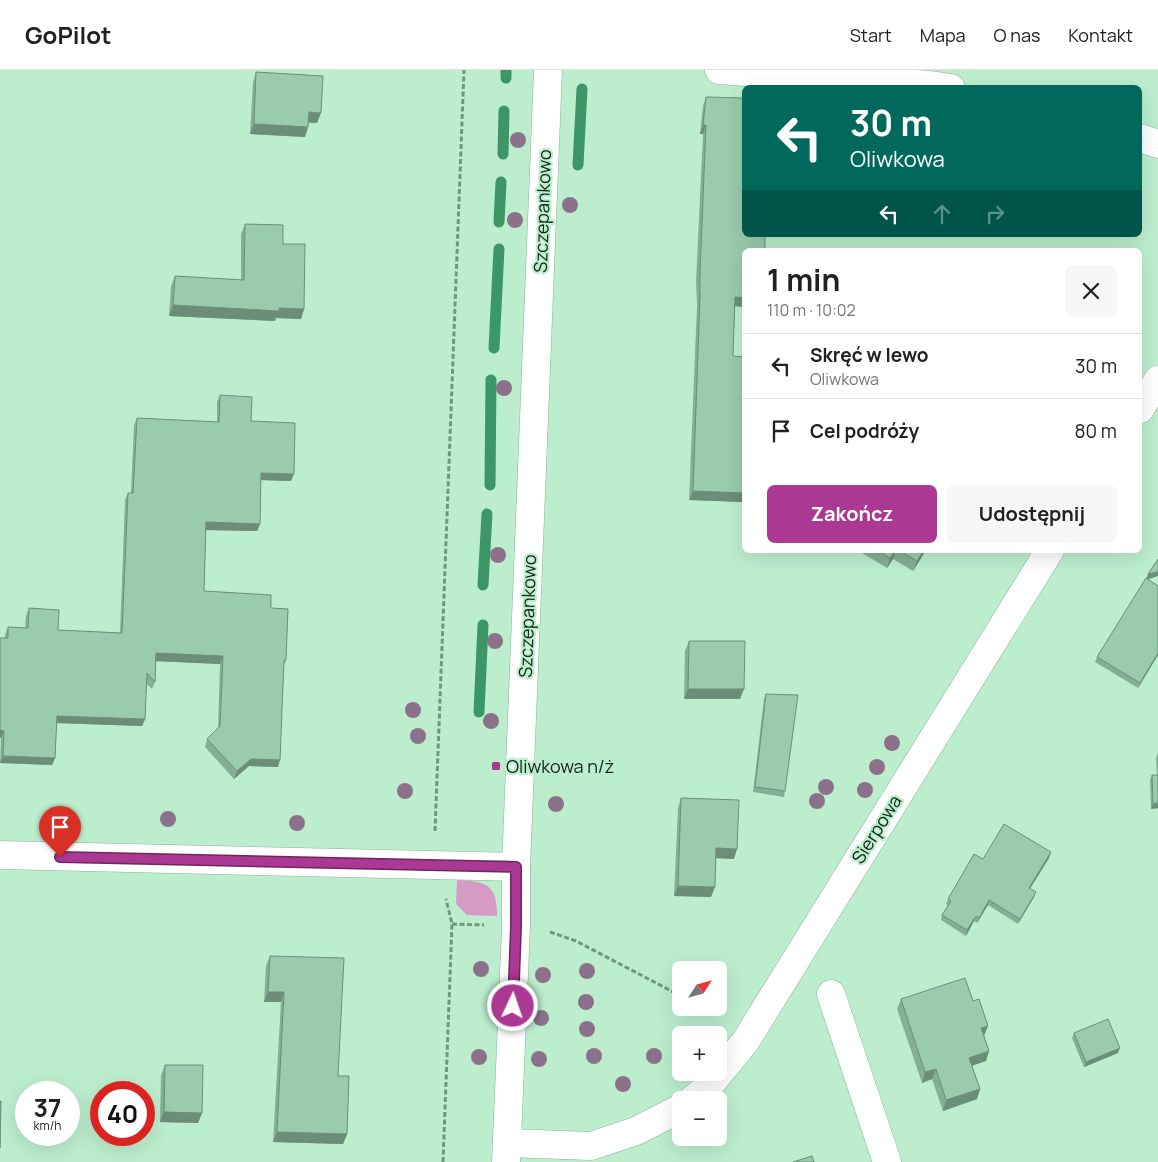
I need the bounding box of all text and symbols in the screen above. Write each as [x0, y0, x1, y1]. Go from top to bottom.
text: GoPilot [25, 18, 111, 51]
text: Start [850, 23, 892, 47]
text: Mapa [920, 23, 966, 47]
text: O nas [994, 23, 1040, 47]
text: Kontakt [1068, 23, 1133, 47]
text: 30 m [850, 99, 932, 147]
icon: left [767, 105, 832, 170]
text: Oliwkowa [850, 144, 945, 174]
street label: Szczepankowo [528, 149, 556, 273]
icon: left [875, 200, 903, 228]
icon: ahead [928, 200, 956, 228]
icon: right [981, 200, 1009, 228]
text: 1 min [767, 259, 840, 300]
button: close [1065, 265, 1117, 317]
text: 110 m · 10:02 [767, 299, 856, 321]
text: Skręć w lewo [810, 342, 929, 368]
icon: left [767, 352, 795, 380]
text: 30 m [1075, 353, 1117, 379]
text: Oliwkowa [810, 368, 879, 390]
icon: arrive [767, 417, 795, 445]
text: Cel podróży [810, 418, 919, 444]
text: 80 m [1074, 418, 1117, 444]
button: Zakończ [767, 485, 937, 543]
button: Udostępnij [947, 485, 1117, 543]
street label: Szczepankowo [513, 554, 541, 678]
place label: Oliwkowa n/ż [506, 754, 614, 778]
marker: Oliwkowa n/ż [490, 760, 502, 772]
street label: Sierpowa [846, 790, 906, 868]
pin [39, 806, 81, 857]
icon: arrive [46, 813, 74, 841]
north arrow [672, 961, 728, 1016]
map controls [672, 961, 727, 1146]
position arrow [486, 979, 538, 1031]
button: + [672, 1026, 727, 1081]
speed limit sign: 40 [90, 1081, 155, 1146]
text: 37 [34, 1090, 61, 1125]
button: − [672, 1091, 727, 1146]
text: km/h [34, 1117, 61, 1134]

